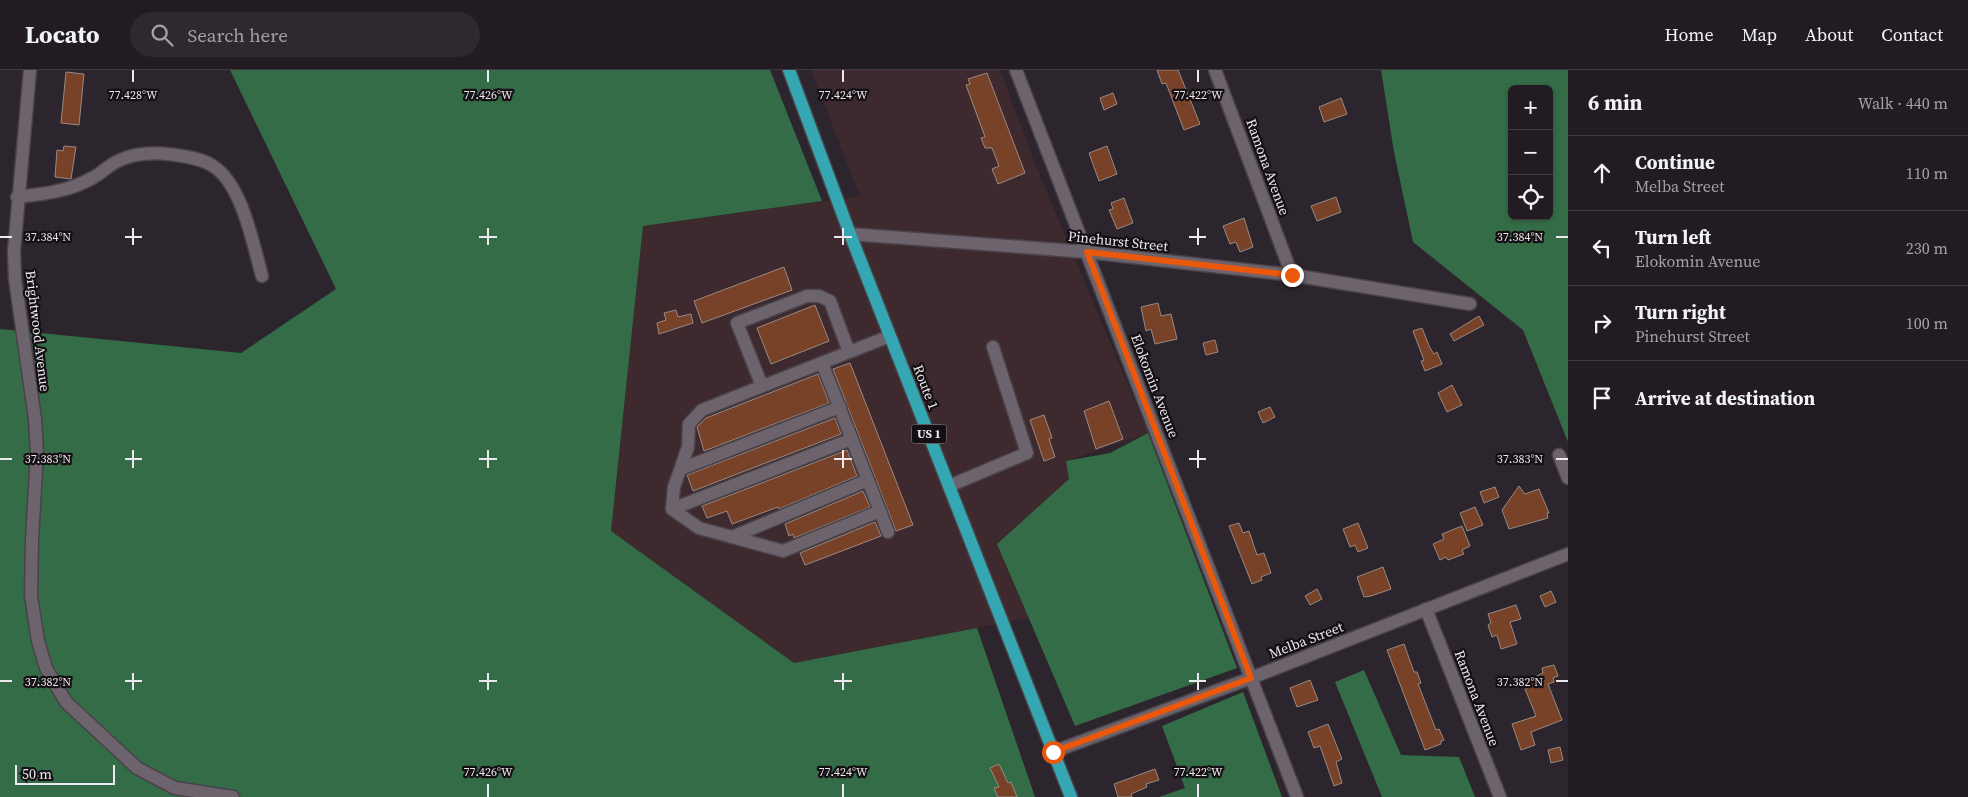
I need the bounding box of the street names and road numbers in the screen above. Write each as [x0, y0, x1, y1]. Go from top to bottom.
street label: Ramona Avenue [1241, 116, 1295, 218]
street label: Pinehurst Street [1067, 226, 1169, 256]
street label: Brightwood Avenue [21, 269, 55, 393]
street label: Elokomin Avenue [1126, 331, 1184, 441]
street label: Route 1 [908, 362, 944, 412]
road number: US 1 [912, 424, 946, 444]
street label: Melba Street [1266, 616, 1346, 663]
street label: Ramona Avenue [1450, 647, 1504, 749]

